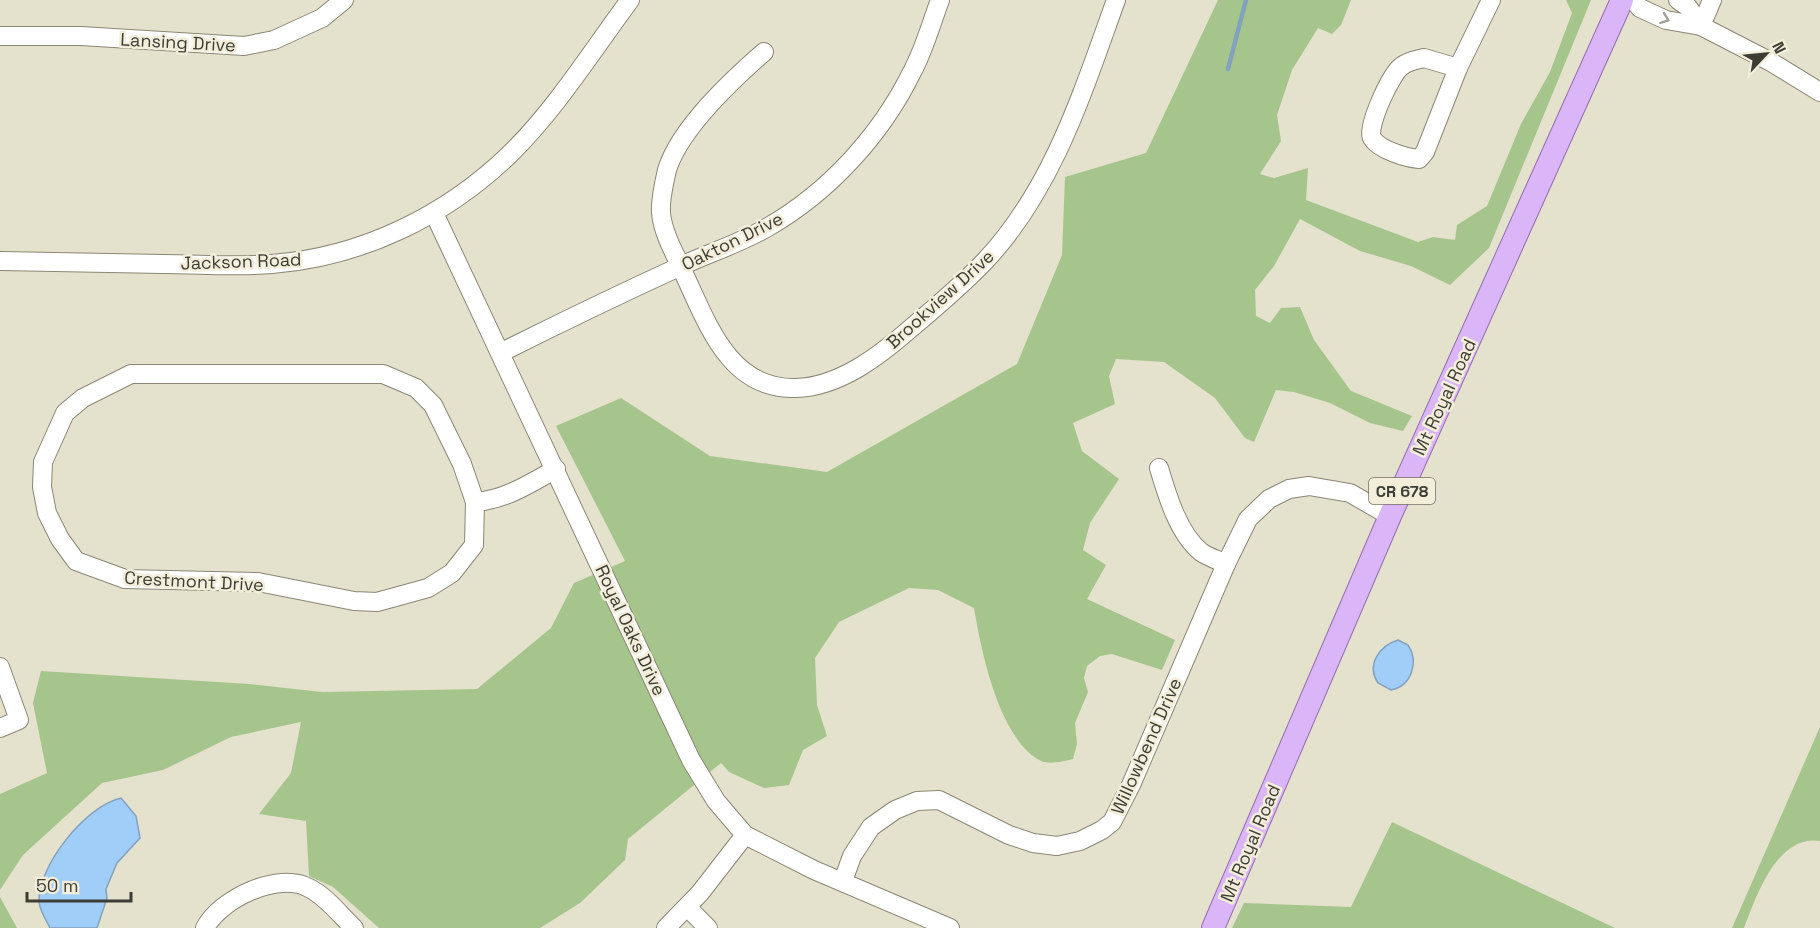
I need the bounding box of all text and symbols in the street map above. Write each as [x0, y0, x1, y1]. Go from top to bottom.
one-way arrow [1659, 11, 1670, 24]
north arrow [1736, 24, 1796, 84]
street label: Lansing Drive [120, 27, 236, 57]
text: N [1767, 38, 1791, 57]
street label: Oakton Drive [678, 207, 786, 275]
street label: Brookview Drive [881, 245, 999, 353]
street label: Jackson Road [180, 247, 302, 275]
street label: Mt Royal Road [1407, 335, 1481, 459]
road number: CR 678 [1369, 478, 1435, 504]
street label: Royal Oaks Drive [591, 561, 671, 699]
street label: Crestmont Drive [124, 566, 264, 596]
street label: Willowbend Drive [1106, 674, 1186, 818]
street label: Mt Royal Road [1215, 781, 1285, 905]
scale bar [27, 865, 130, 903]
text: 50 m [36, 874, 78, 897]

